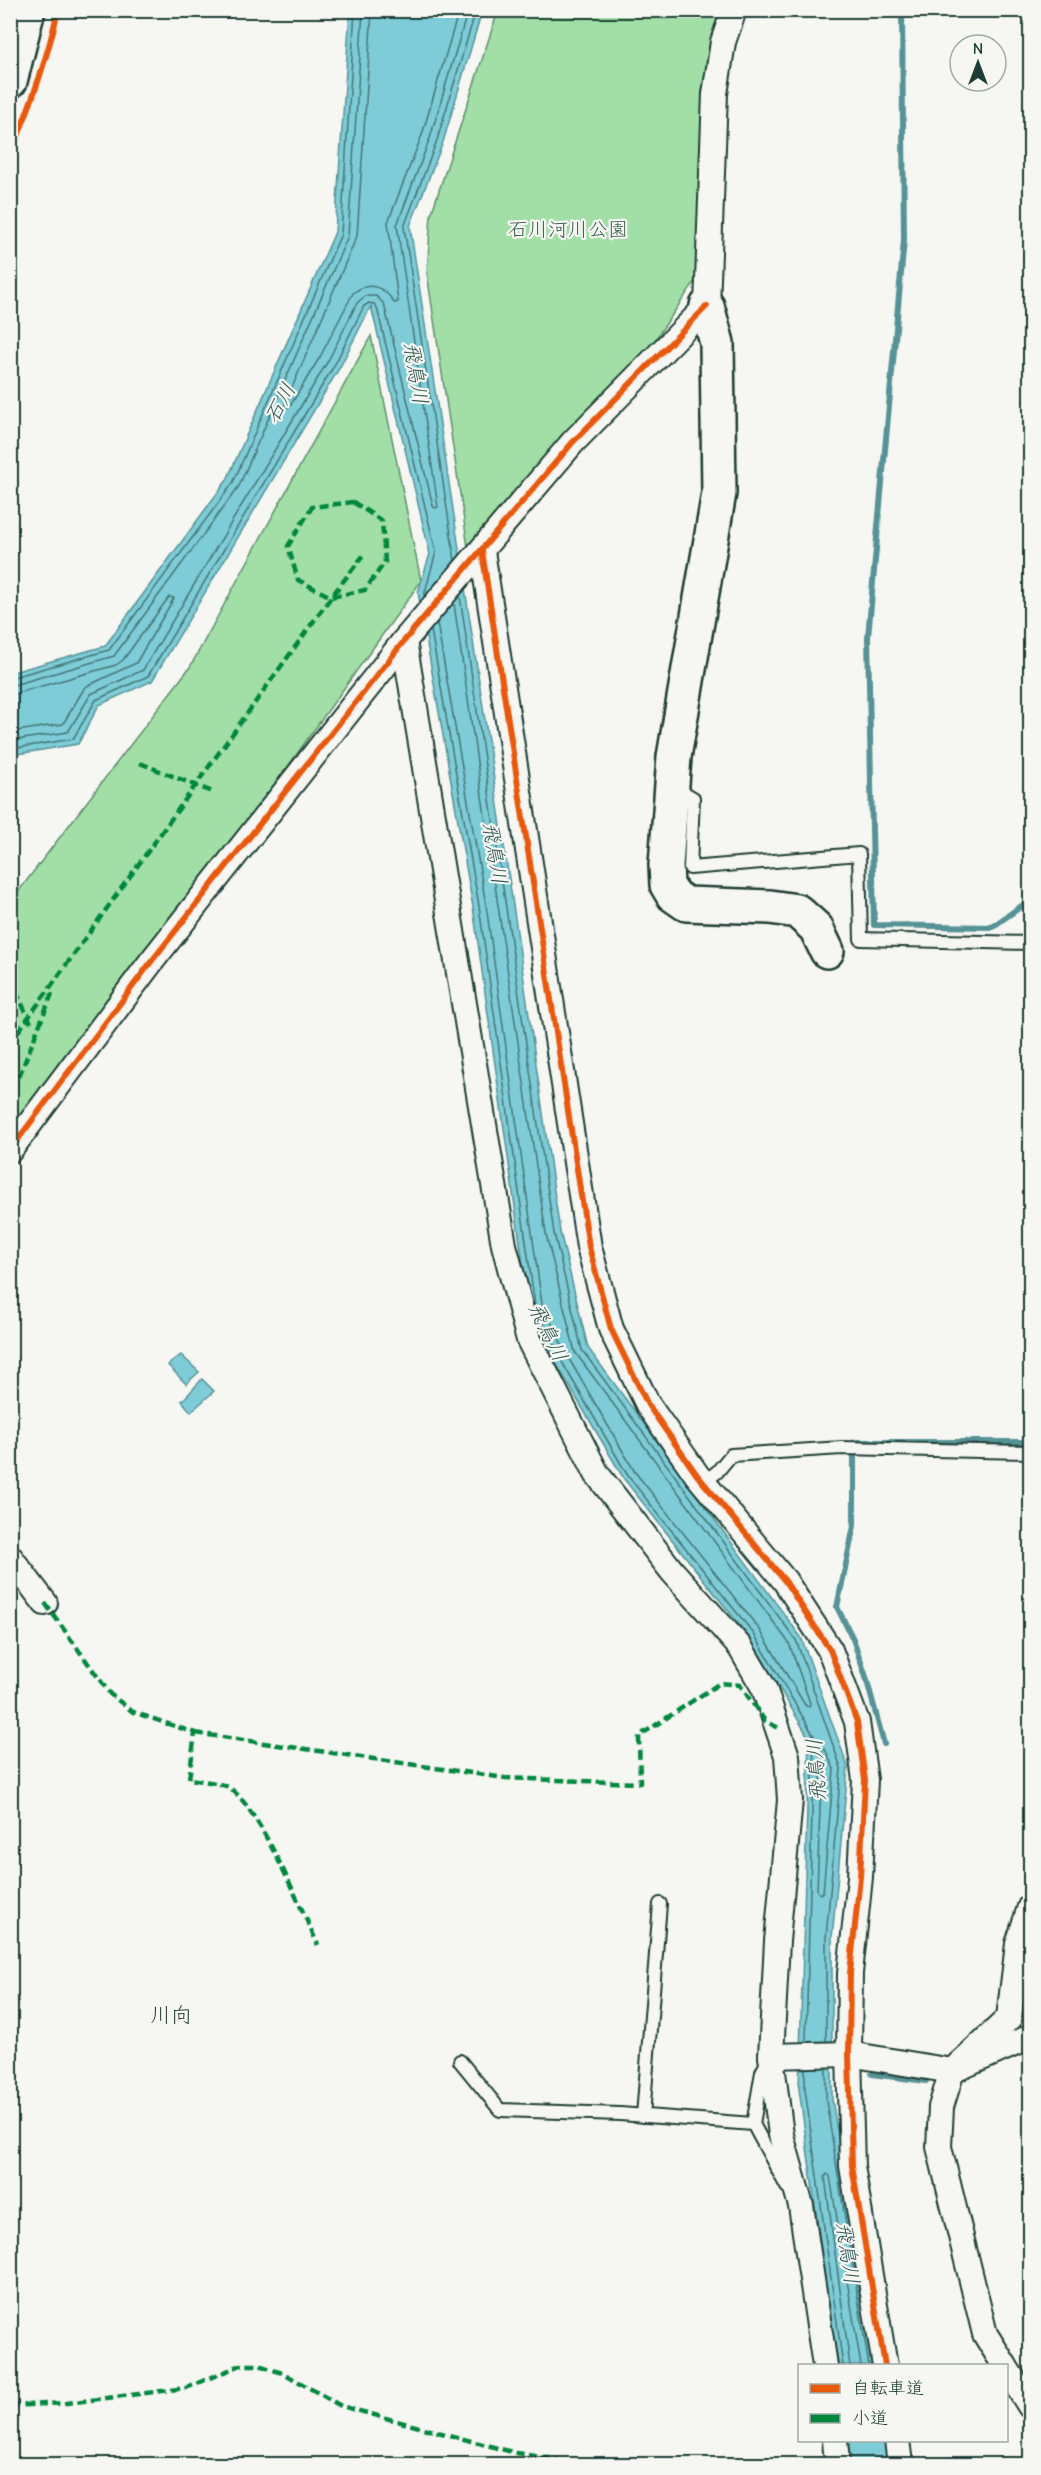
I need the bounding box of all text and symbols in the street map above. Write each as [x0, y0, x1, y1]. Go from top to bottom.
north arrow [948, 33, 1008, 93]
text: N [973, 40, 983, 58]
park label: 石川河川公園 [508, 218, 628, 241]
water label: 飛鳥川 [399, 340, 433, 406]
water label: 石川 [259, 379, 301, 427]
water label: 飛鳥川 [478, 820, 512, 886]
water label: 飛鳥川 [523, 1298, 573, 1366]
water label: 飛鳥川 [802, 1738, 830, 1802]
district label: 川向 [150, 2003, 192, 2027]
water label: 飛鳥川 [832, 2220, 864, 2286]
legend [798, 2364, 1008, 2442]
text: 自転車道 [852, 2378, 924, 2399]
text: 小道 [852, 2408, 888, 2429]

